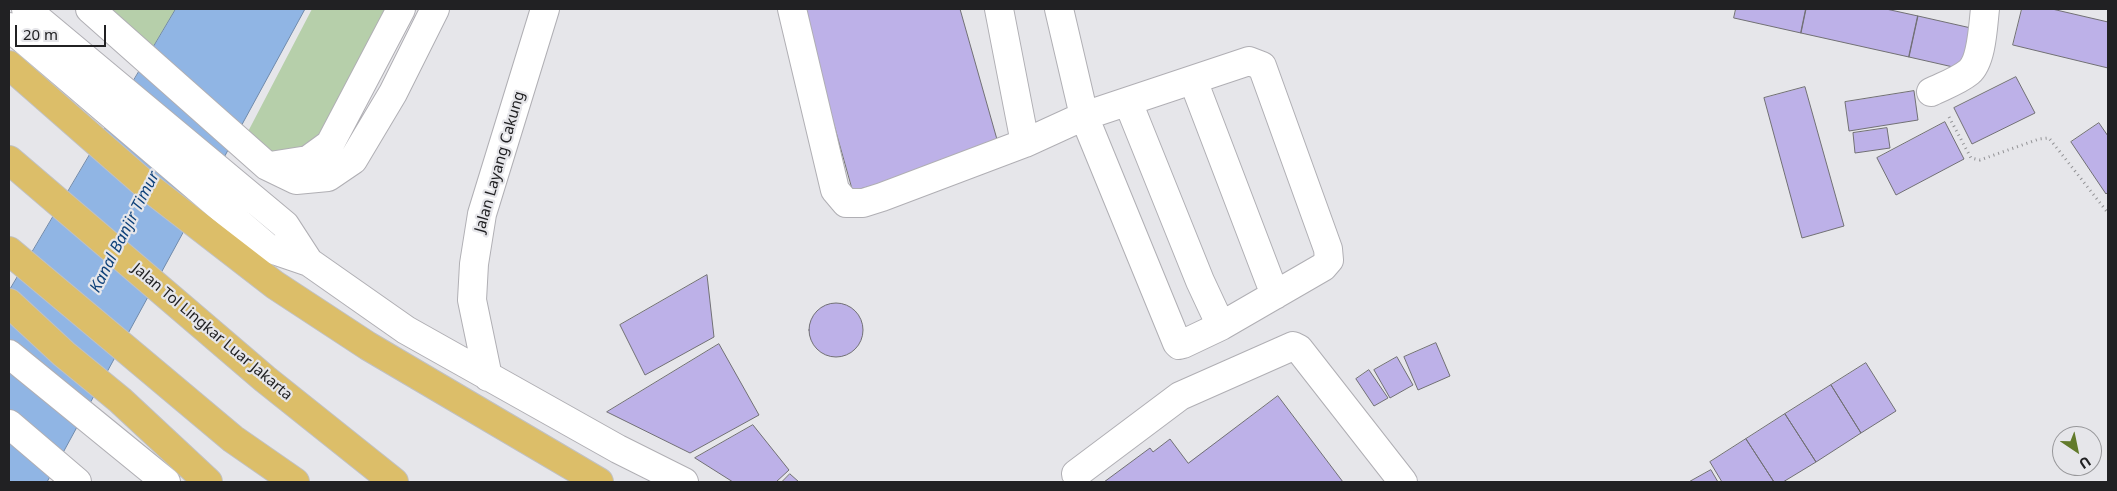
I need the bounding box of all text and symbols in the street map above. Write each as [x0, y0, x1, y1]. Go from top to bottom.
scale bar [18, 15, 109, 47]
text: 20 m [23, 24, 58, 44]
street label: Jalan Layang Cakung [471, 89, 529, 235]
water label: Kanal Banjir Timur [86, 168, 164, 296]
street label: Jalan Tol Lingkar Luar Jakarta [128, 260, 296, 404]
north arrow [2052, 426, 2102, 476]
text: U [2075, 452, 2095, 474]

